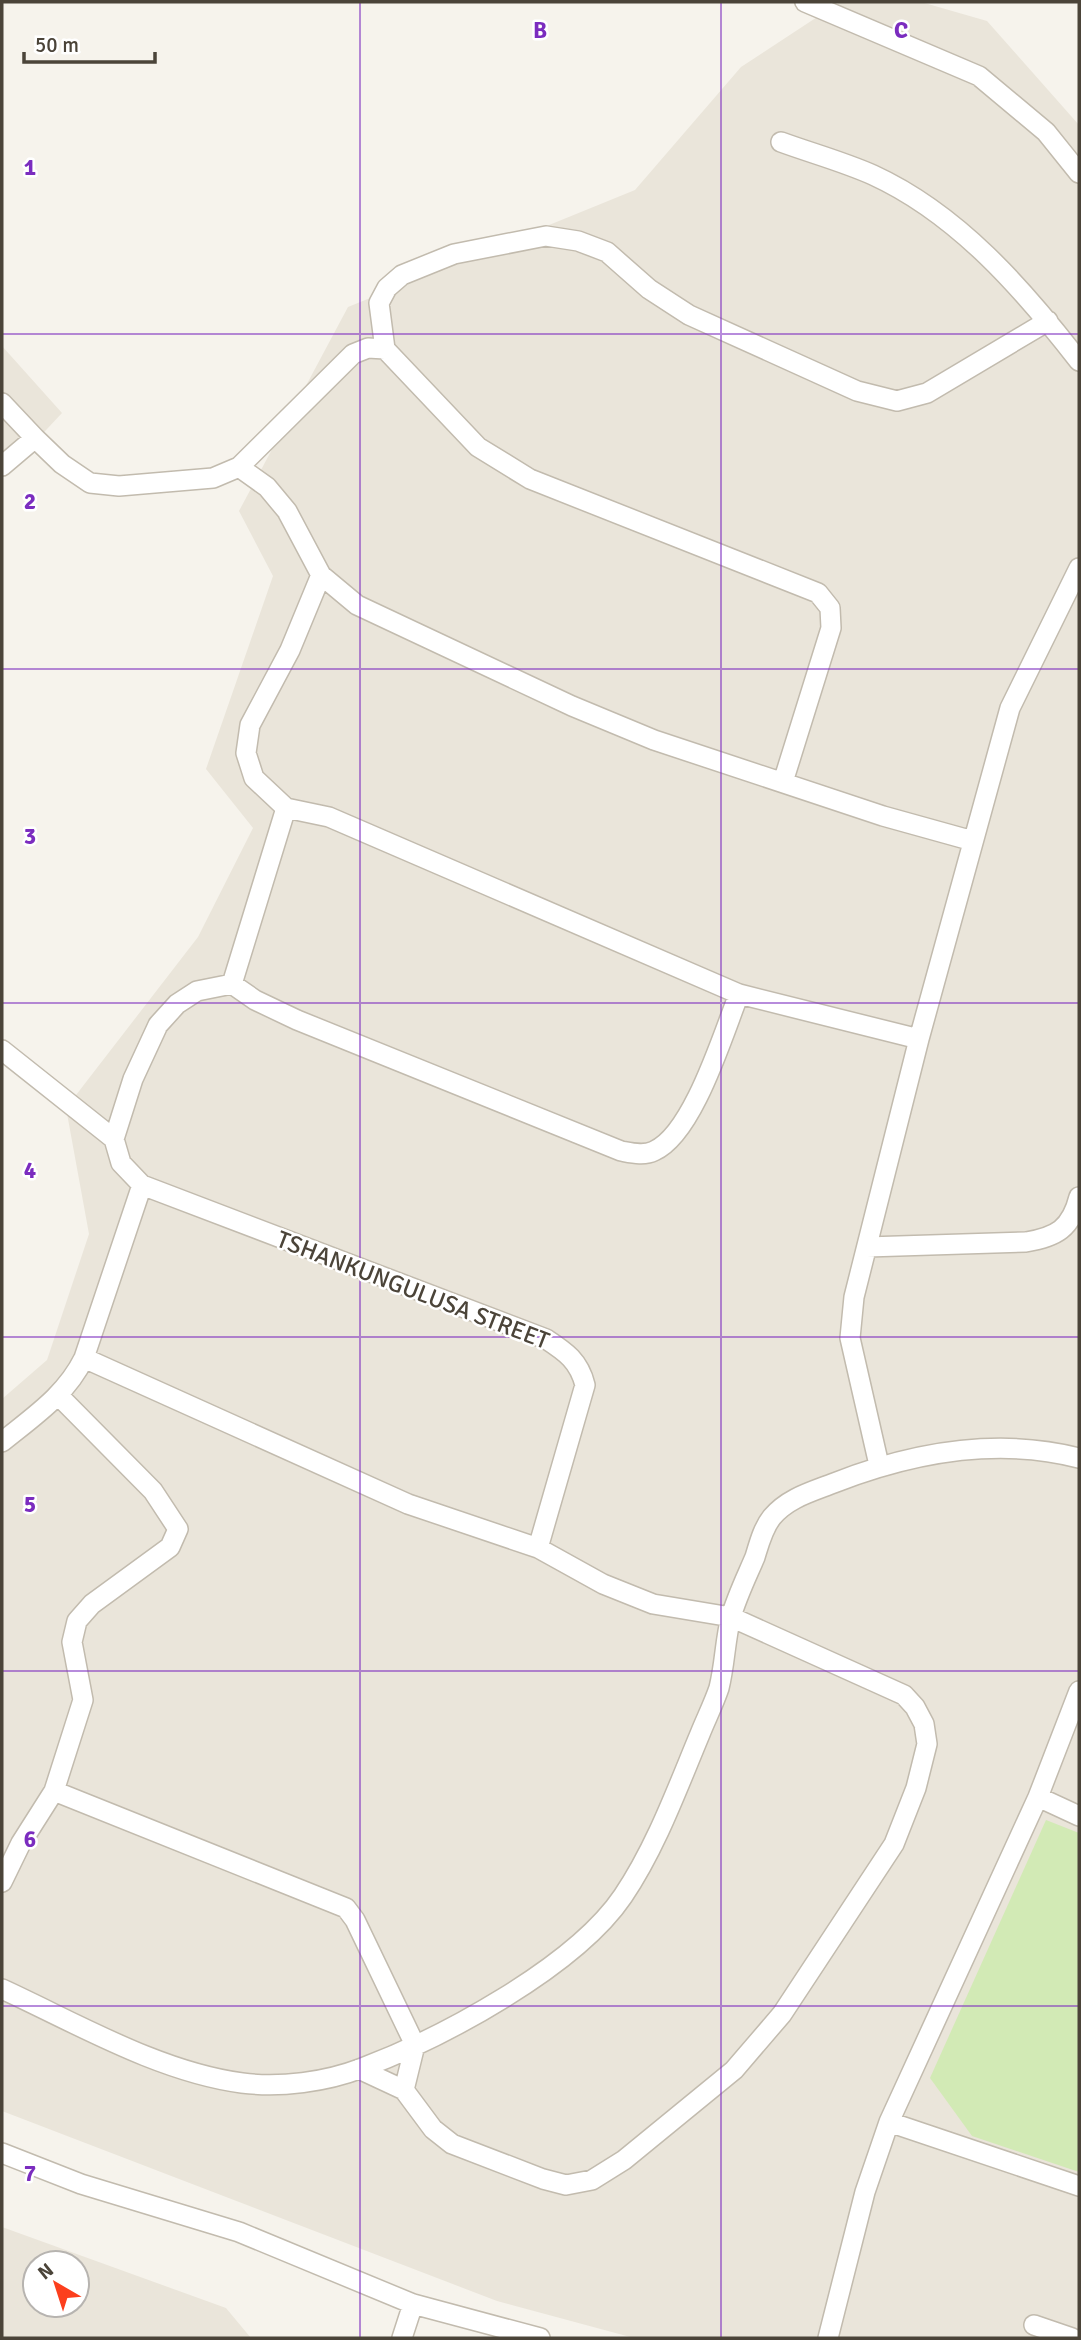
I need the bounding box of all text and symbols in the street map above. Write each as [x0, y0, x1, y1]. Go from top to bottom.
text: B [533, 16, 547, 45]
text: C [894, 16, 908, 45]
scale bar [24, 21, 156, 65]
text: 50 m [35, 32, 79, 58]
text: 1 [24, 153, 36, 182]
text: 2 [24, 487, 36, 516]
text: 3 [24, 822, 36, 851]
text: 4 [24, 1156, 36, 1185]
street label: TSHANKUNGULUSA STREET [273, 1224, 554, 1356]
text: 5 [24, 1490, 36, 1519]
text: 6 [24, 1825, 36, 1854]
text: 7 [24, 2159, 36, 2188]
north arrow [21, 2249, 91, 2319]
text: N [33, 2258, 59, 2285]

